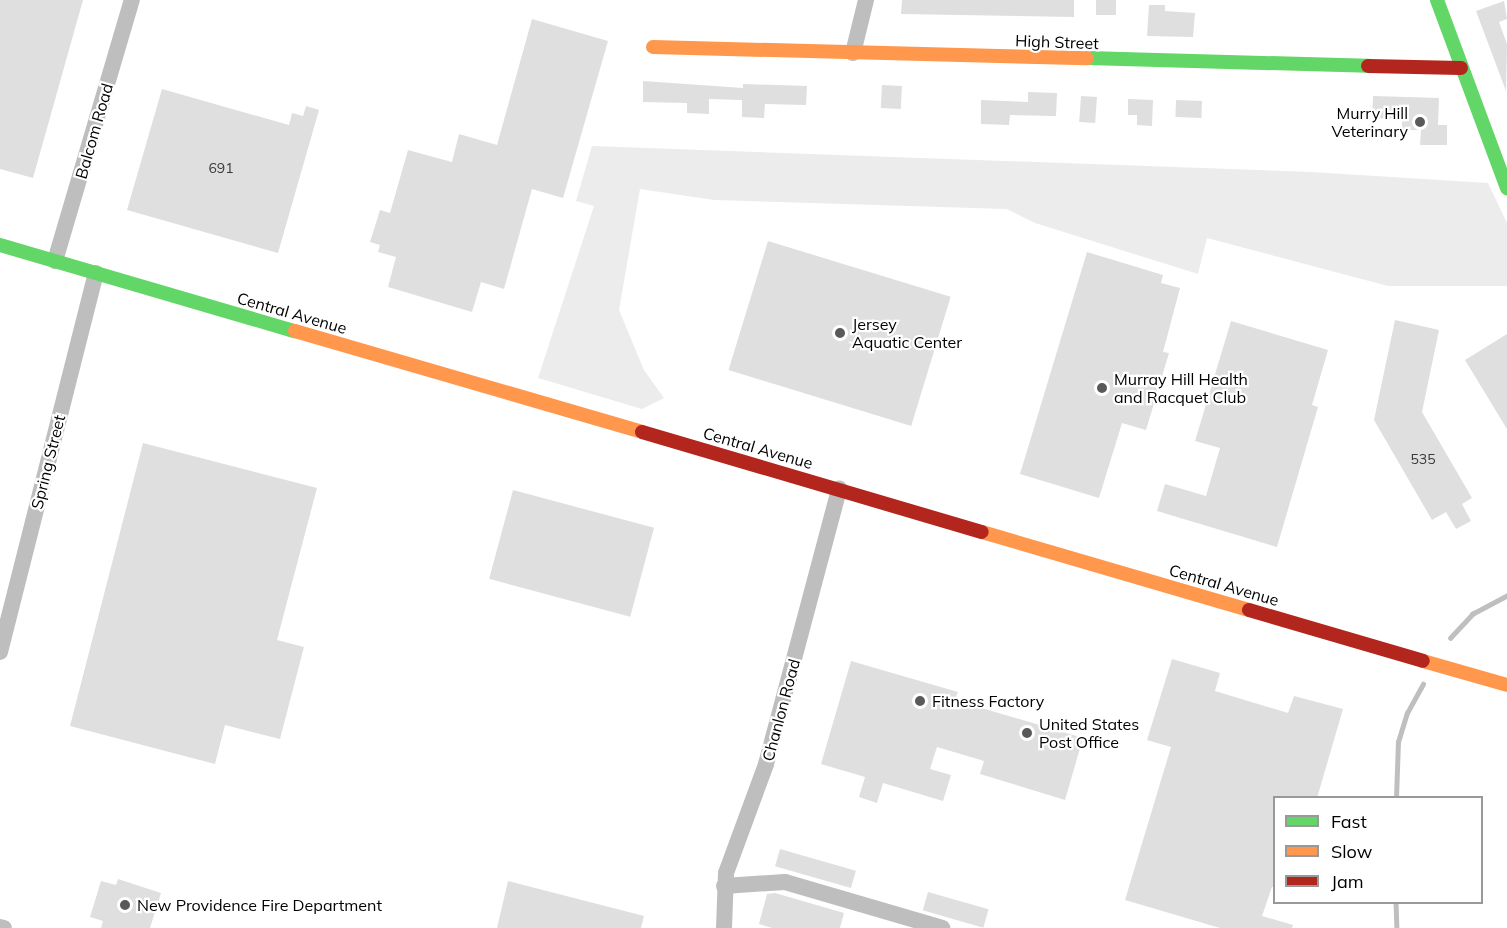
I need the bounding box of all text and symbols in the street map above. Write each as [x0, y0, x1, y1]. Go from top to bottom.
street label: High Street [1015, 31, 1099, 53]
street label: Balcom Road [71, 81, 117, 181]
place label: Murry Hill Veterinary [1331, 103, 1408, 141]
marker: Murry Hill Veterinary [1413, 115, 1427, 129]
house number: 691 [208, 160, 234, 176]
street label: Central Avenue [235, 288, 349, 338]
place label: Jersey Aquatic Center [852, 314, 962, 352]
marker: Jersey Aquatic Center [833, 326, 847, 340]
place label: Murray Hill Health and Racquet Club [1114, 369, 1248, 407]
marker: Murray Hill Health and Racquet Club [1095, 381, 1109, 395]
street label: Spring Street [27, 413, 69, 511]
street label: Central Avenue [701, 423, 815, 473]
house number: 535 [1410, 451, 1436, 467]
street label: Central Avenue [1167, 560, 1281, 610]
street label: Chanlon Road [758, 657, 804, 763]
place label: Fitness Factory [932, 691, 1044, 711]
marker: Fitness Factory [913, 694, 927, 708]
place label: United States Post Office [1039, 714, 1139, 752]
marker: United States Post Office [1020, 726, 1034, 740]
legend [1273, 796, 1483, 904]
text: Fast [1331, 810, 1367, 833]
text: Slow [1331, 840, 1372, 863]
text: Jam [1331, 870, 1364, 893]
place label: New Providence Fire Department [137, 895, 382, 915]
marker: New Providence Fire Department [118, 898, 132, 912]

